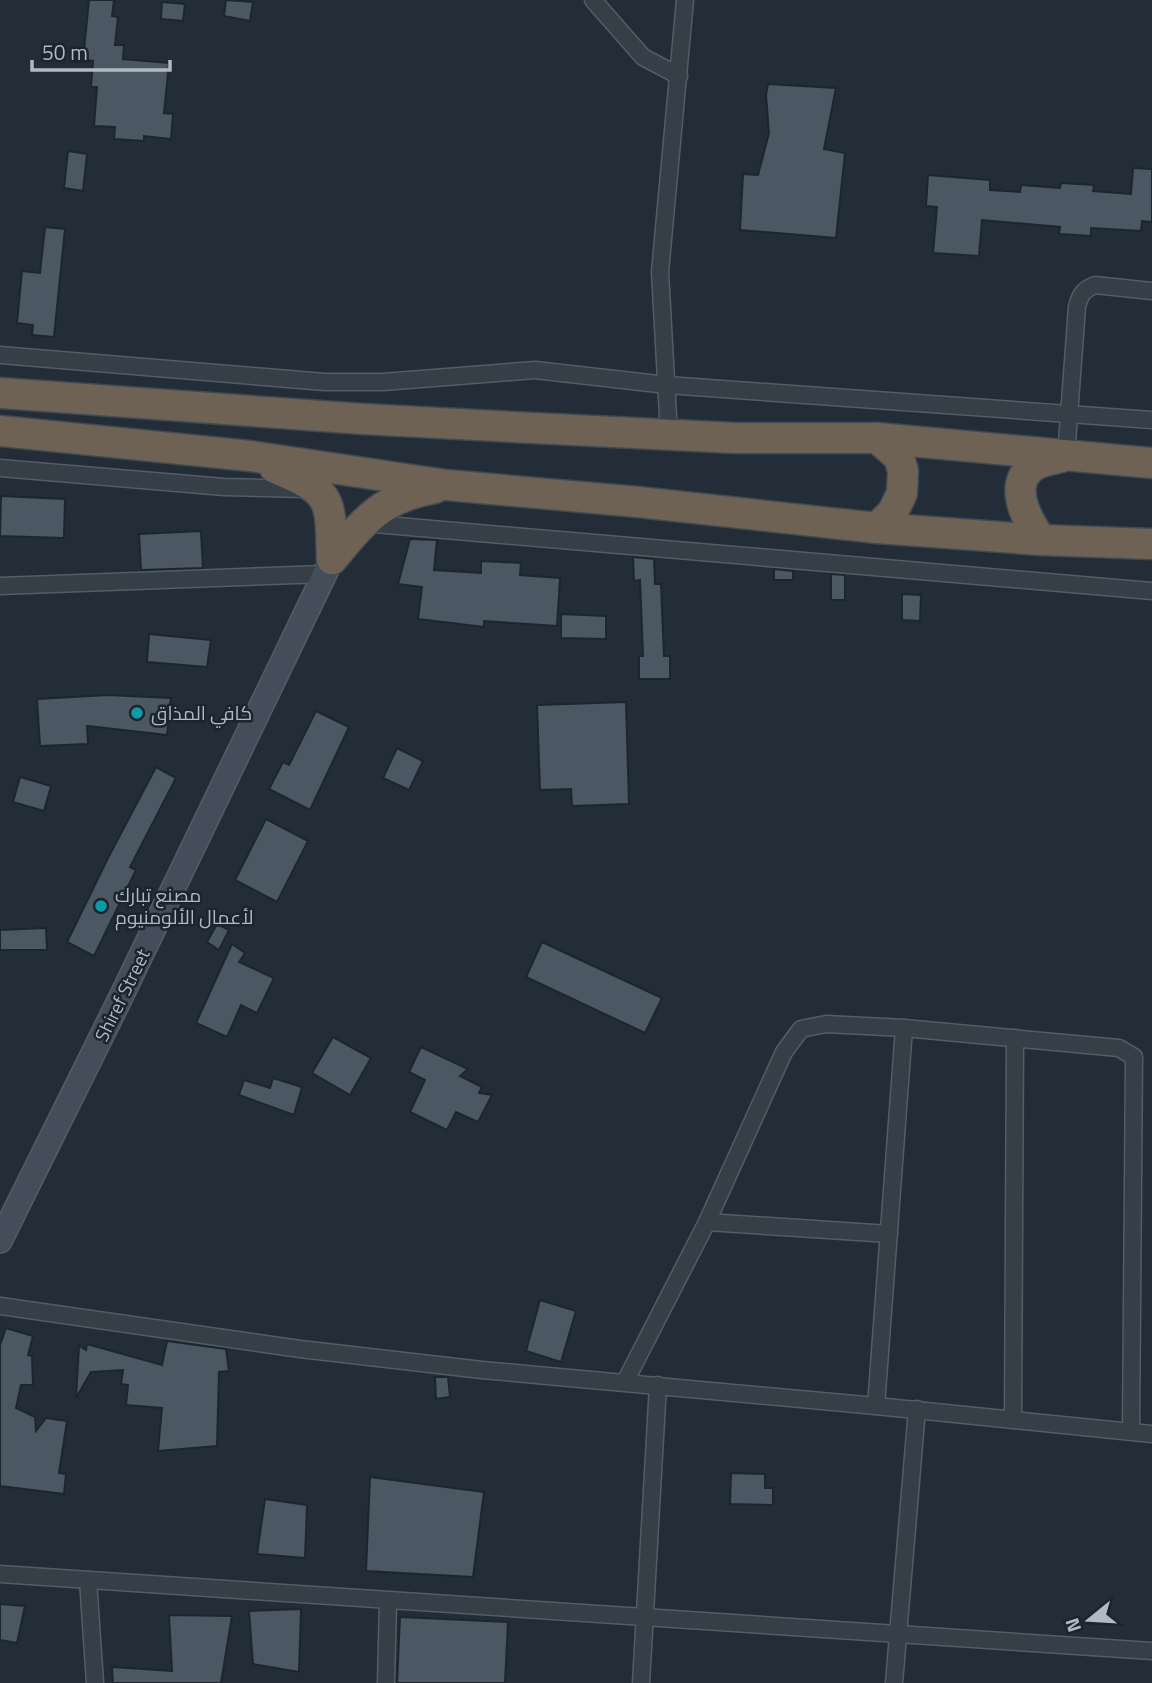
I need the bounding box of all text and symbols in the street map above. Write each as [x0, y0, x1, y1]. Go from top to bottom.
scale bar [32, 28, 170, 72]
text: 50 m [42, 36, 88, 68]
place label: كافي المذاق [151, 698, 252, 728]
marker: كافي المذاق [129, 705, 145, 721]
place label: مصنع تبارك لأعمال الألومنيوم [115, 880, 254, 931]
marker: مصنع تبارك لأعمال الألومنيوم [93, 898, 109, 914]
street label: Shiref Street [87, 943, 157, 1046]
north arrow [1054, 1585, 1124, 1655]
text: N [1057, 1615, 1088, 1636]

